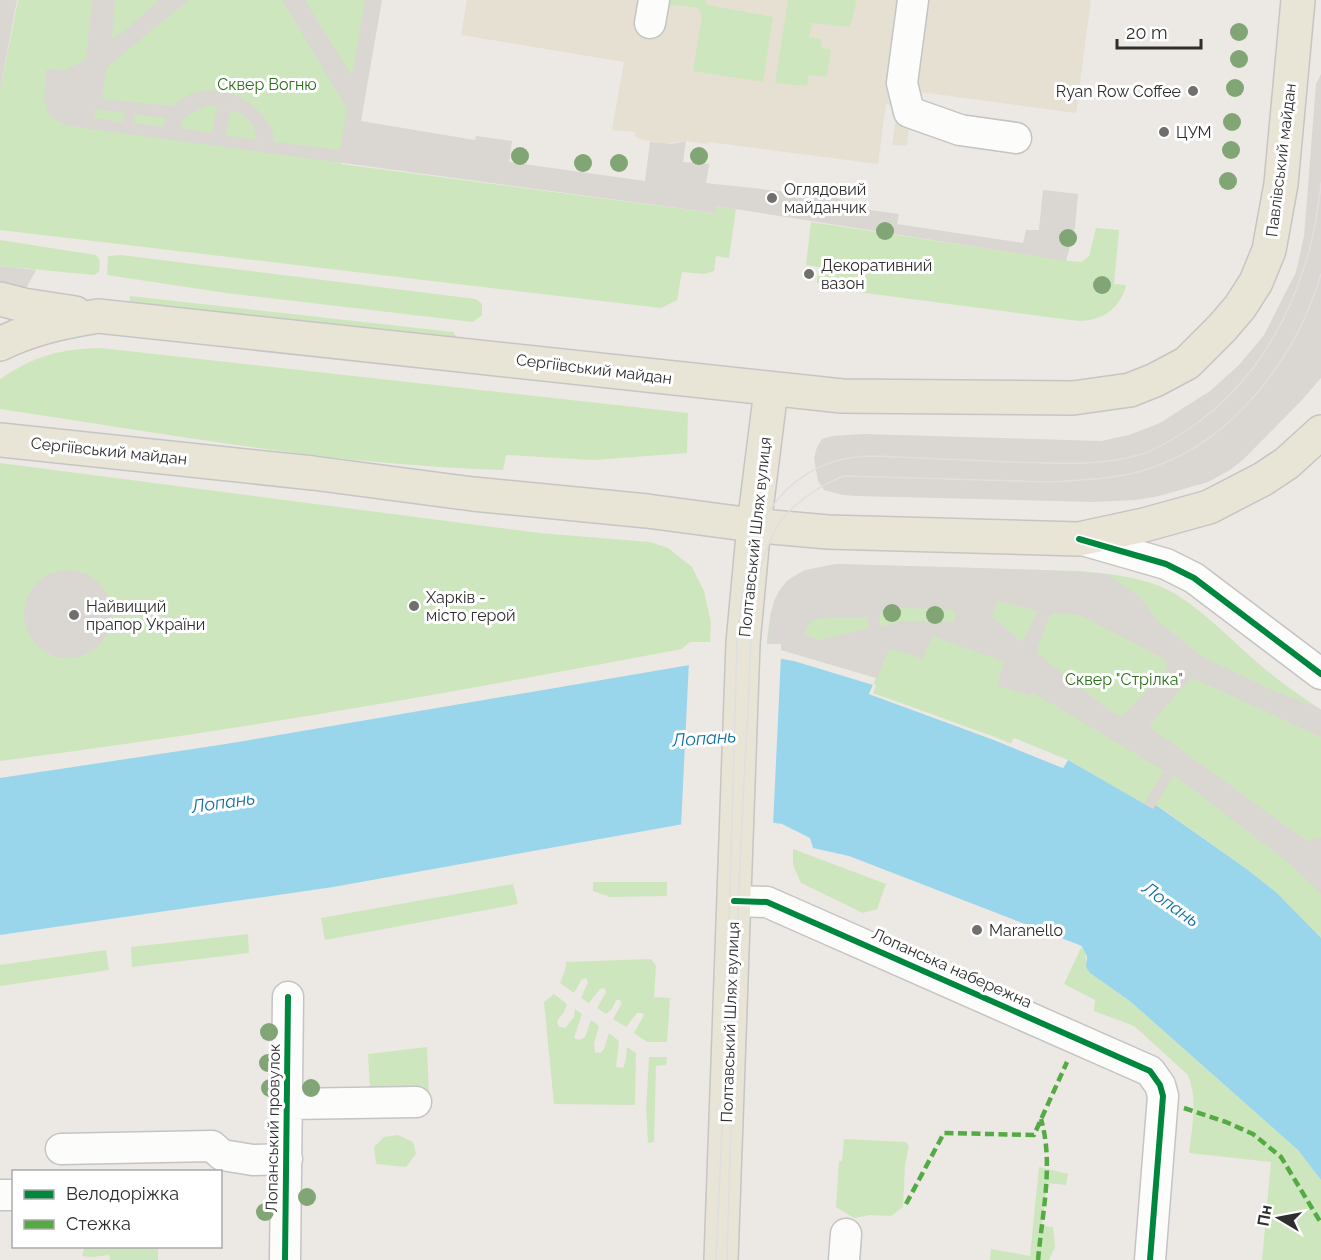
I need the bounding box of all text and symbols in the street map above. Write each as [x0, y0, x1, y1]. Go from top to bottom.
scale bar [1117, 12, 1201, 50]
text: 20 m [1126, 22, 1168, 43]
park label: Сквер Вогню [217, 75, 317, 94]
place label: Ryan Row Coffee [1056, 82, 1181, 101]
street label: Павлівський майдан [1262, 82, 1300, 238]
marker: Ryan Row Coffee [1186, 84, 1200, 98]
place label: ЦУМ [1176, 123, 1212, 142]
marker: ЦУМ [1157, 125, 1171, 139]
place label: Оглядовий майданчик [784, 180, 867, 217]
marker: Оглядовий майданчик [765, 191, 779, 205]
place label: Декоративний вазон [821, 256, 932, 293]
marker: Декоративний вазон [802, 267, 816, 281]
street label: Сергіївський майдан [515, 350, 673, 388]
street label: Сергіївський майдан [30, 433, 188, 469]
street label: Полтавський Шлях вулиця [735, 436, 775, 638]
place label: Харків - місто герой [426, 588, 516, 625]
place label: Найвищий прапор України [86, 597, 205, 634]
marker: Харків - місто герой [407, 599, 421, 613]
marker: Найвищий прапор України [67, 608, 81, 622]
park label: Сквер "Стрілка" [1065, 670, 1183, 689]
water label: Лопань [670, 725, 737, 751]
water label: Лопань [189, 787, 256, 817]
water label: Лопань [1138, 876, 1204, 931]
street label: Полтавський Шлях вулиця [717, 921, 743, 1123]
place label: Maranello [989, 921, 1063, 940]
marker: Maranello [970, 923, 984, 937]
street label: Лопанська набережна [869, 924, 1035, 1012]
street label: Лопанський провулок [262, 1043, 284, 1213]
legend [12, 1170, 222, 1248]
text: Велодоріжка [66, 1183, 179, 1204]
north arrow [1249, 1188, 1309, 1248]
text: Пн [1254, 1203, 1276, 1228]
text: Стежка [66, 1213, 131, 1234]

